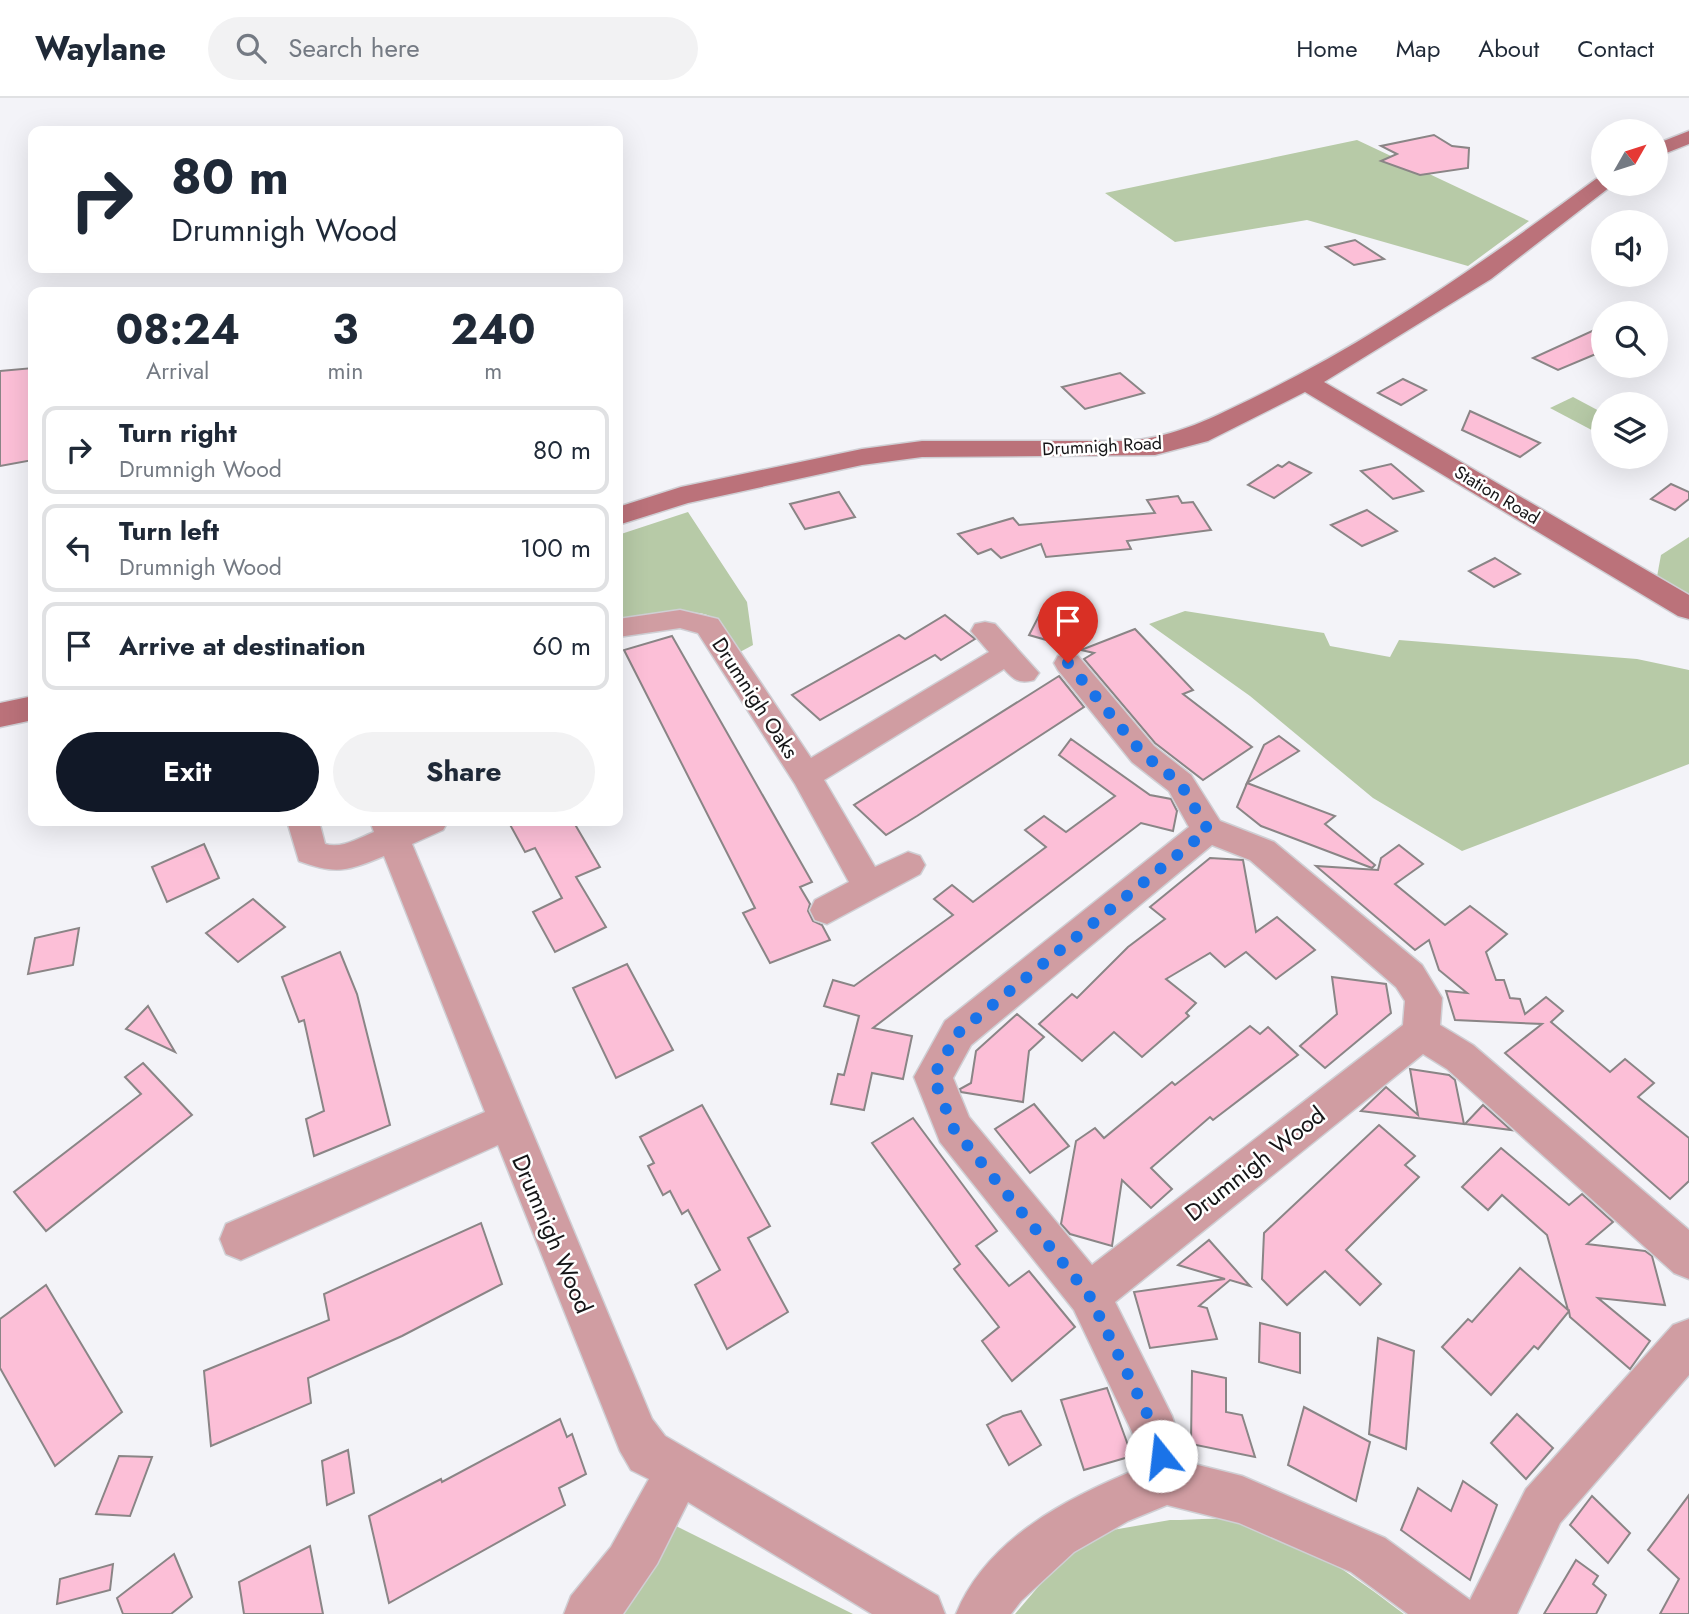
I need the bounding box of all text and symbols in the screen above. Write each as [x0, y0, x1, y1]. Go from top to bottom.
search box [208, 17, 698, 80]
text: Waylane [35, 25, 166, 72]
icon: search [232, 29, 270, 67]
text: Search here [288, 29, 420, 67]
text: Home [1296, 31, 1358, 66]
text: Map [1396, 31, 1440, 66]
text: About [1478, 31, 1539, 66]
text: Contact [1577, 31, 1654, 66]
north arrow [1591, 119, 1668, 196]
map controls [1591, 119, 1668, 469]
text: 80 m [171, 142, 289, 212]
icon: right [56, 154, 147, 245]
text: Drumnigh Wood [171, 207, 398, 253]
button: sound [1591, 210, 1668, 287]
text: 08:24 [115, 299, 240, 360]
text: 3 [332, 299, 358, 360]
text: 240 [451, 299, 536, 360]
button: search [1591, 301, 1668, 378]
text: Arrival [146, 354, 209, 388]
text: min [327, 354, 363, 388]
text: m [484, 354, 502, 388]
button: layers [1591, 392, 1668, 469]
text: Turn right [119, 414, 237, 452]
street label: Drumnigh Road [1041, 430, 1163, 462]
icon: right [60, 431, 98, 469]
text: 80 m [533, 431, 591, 469]
text: Drumnigh Wood [119, 452, 282, 486]
street label: Station Road [1449, 459, 1545, 531]
text: Turn left [119, 512, 219, 550]
icon: left [60, 529, 98, 567]
text: 100 m [520, 529, 591, 567]
text: Drumnigh Wood [119, 550, 282, 584]
pin [1038, 591, 1098, 663]
icon: arrive [1049, 602, 1087, 640]
icon: arrive [60, 627, 98, 665]
text: Arrive at destination [119, 627, 366, 665]
text: 60 m [532, 627, 591, 665]
street label: Drumnigh Oaks [705, 632, 805, 764]
button: Exit [56, 732, 319, 812]
button: Share [333, 732, 595, 812]
street label: Drumnigh Wood [1177, 1098, 1332, 1230]
street label: Drumnigh Wood [503, 1149, 602, 1319]
position arrow [1124, 1419, 1198, 1493]

